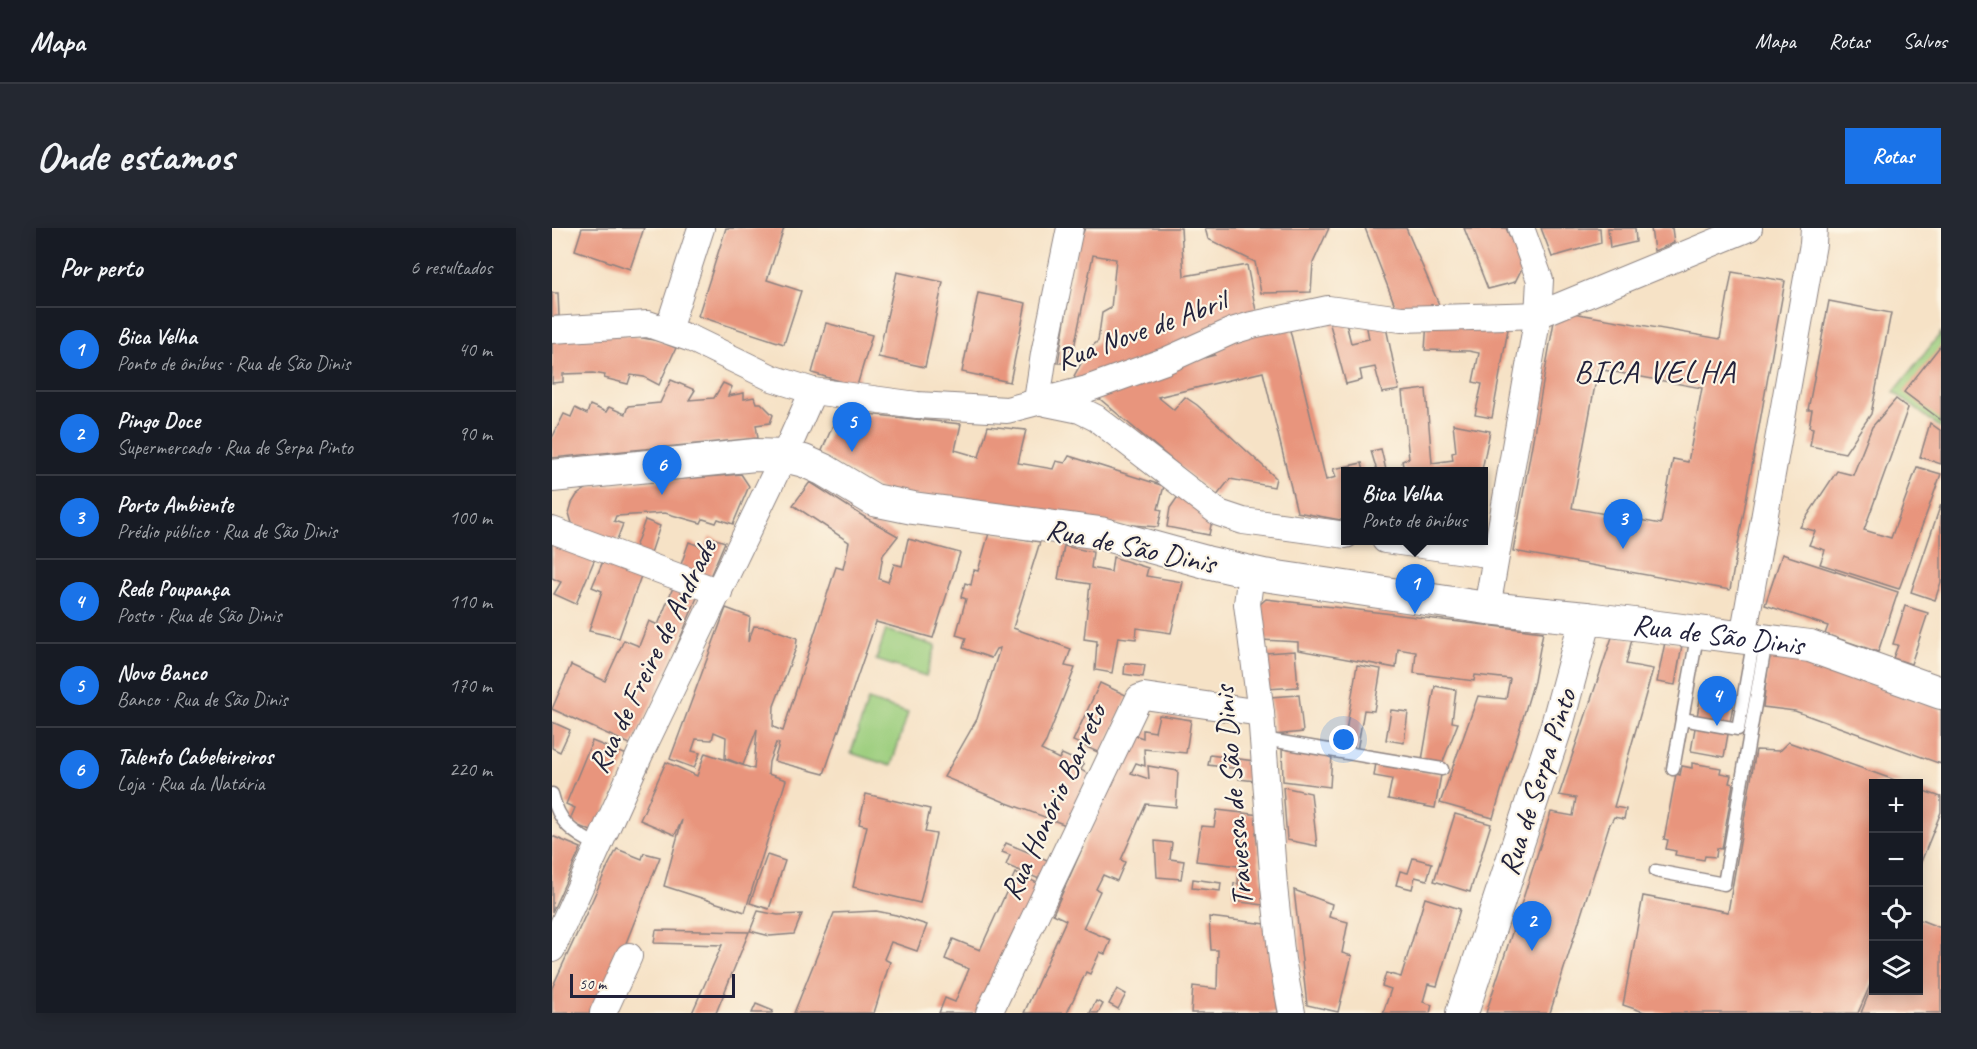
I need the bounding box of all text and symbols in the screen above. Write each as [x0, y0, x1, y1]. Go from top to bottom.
text: Mapa [30, 24, 85, 59]
text: Mapa [1755, 28, 1796, 54]
text: Rotas [1829, 28, 1870, 54]
text: Salvos [1903, 28, 1947, 54]
button: Rotas [1845, 128, 1941, 184]
text: Onde estamos [36, 130, 233, 183]
text: Por perto [60, 251, 142, 284]
text: 6 resultados [410, 255, 492, 280]
street label: Rua Nove de Abril [1051, 280, 1236, 378]
text: Bica Velha [117, 323, 197, 351]
text: 1 [75, 337, 84, 362]
text: 40 m [458, 337, 492, 362]
text: Ponto de ônibus · Rua de São Dinis [117, 351, 350, 376]
district label: BICA VELHA [1574, 351, 1736, 392]
pin: 5 [832, 402, 872, 452]
text: Pingo Doce [117, 407, 200, 435]
text: 2 [75, 421, 84, 446]
text: 90 m [458, 421, 492, 446]
text: Supermercado · Rua de Serpa Pinto [117, 435, 353, 460]
pin: 6 [642, 446, 682, 495]
popup [1341, 467, 1488, 545]
text: Bica Velha [1362, 480, 1442, 508]
text: Porto Ambiente [117, 491, 233, 519]
pin: 3 [1604, 500, 1642, 549]
text: 3 [75, 505, 84, 530]
text: 100 m [449, 505, 492, 530]
text: Ponto de ônibus [1362, 508, 1467, 533]
street label: Rua de São Dinis [1043, 510, 1222, 583]
text: Prédio público · Rua de São Dinis [117, 519, 337, 544]
street label: Rua de Freire de Andrade [579, 531, 726, 779]
pin: 1 [1396, 564, 1434, 614]
text: Rede Poupança [117, 575, 229, 603]
text: 4 [75, 589, 84, 614]
text: 110 m [449, 589, 492, 614]
text: Posto · Rua de São Dinis [117, 603, 281, 628]
street label: Rua de São Dinis [1630, 605, 1809, 664]
text: Novo Banco [117, 659, 206, 687]
text: 5 [75, 673, 84, 698]
text: 170 m [449, 673, 492, 698]
pin: 4 [1698, 676, 1736, 726]
street label: Travessa de São Dinis [1204, 681, 1262, 908]
street label: Rua de Serpa Pinto [1489, 683, 1585, 880]
text: Banco · Rua de São Dinis [117, 687, 287, 712]
street label: Rua Honório Barreto [991, 695, 1116, 906]
your location [1329, 725, 1358, 754]
text: Talento Cabeleireiros [117, 743, 273, 771]
text: 6 [75, 757, 84, 782]
text: 220 m [449, 757, 492, 782]
text: Loja · Rua da Natária [117, 771, 264, 796]
map controls [1869, 779, 1923, 995]
button: + [1869, 779, 1923, 833]
button: − [1869, 833, 1923, 887]
button: locate [1869, 887, 1923, 941]
pin: 2 [1512, 902, 1552, 951]
button: layers [1869, 941, 1923, 995]
scale bar [570, 971, 735, 998]
text: 50 m [579, 974, 606, 994]

